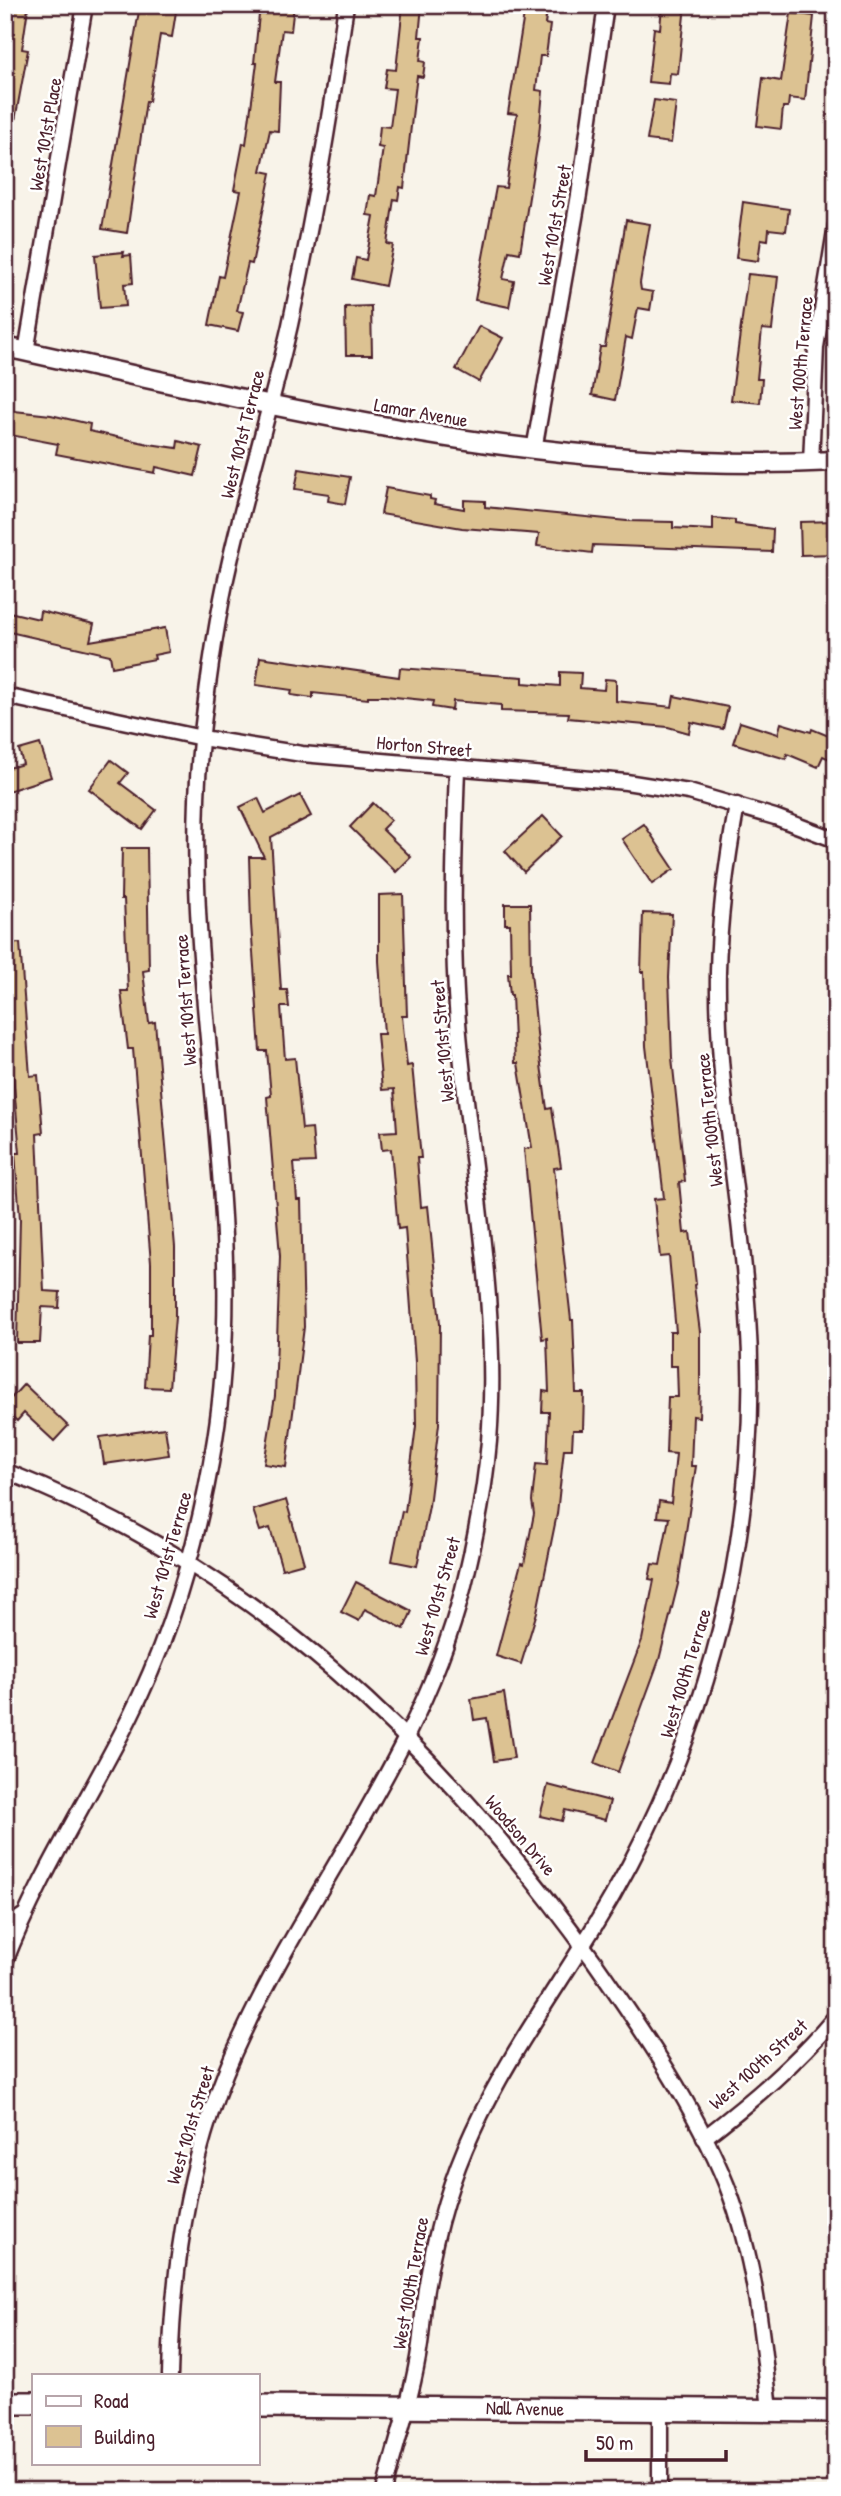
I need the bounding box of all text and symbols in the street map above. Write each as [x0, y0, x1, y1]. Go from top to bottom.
street label: West 101st Place [22, 75, 68, 193]
street label: West 101st Street [531, 162, 577, 287]
street label: West 100th Terrace [781, 295, 819, 431]
street label: West 101st Terrace [213, 367, 271, 501]
street label: Lamar Avenue [372, 391, 470, 433]
street label: Horton Street [375, 729, 473, 763]
street label: West 101st Terrace [167, 933, 203, 1066]
street label: West 101st Street [424, 979, 460, 1103]
street label: West 100th Terrace [689, 1052, 729, 1188]
street label: West 101st Terrace [136, 1488, 198, 1622]
street label: West 101st Street [408, 1533, 466, 1658]
street label: West 100th Terrace [653, 1605, 717, 1741]
street label: Woodson Drive [480, 1789, 563, 1881]
street label: West 100th Street [703, 2012, 813, 2115]
street label: West 101st Street [160, 2062, 220, 2187]
street label: West 100th Terrace [386, 2214, 434, 2351]
legend [32, 2374, 259, 2464]
text: Road [94, 2386, 128, 2415]
street label: Nall Avenue [486, 2394, 565, 2422]
scale bar [586, 2419, 726, 2463]
text: Building [94, 2422, 155, 2451]
text: 50 m [596, 2428, 633, 2457]

